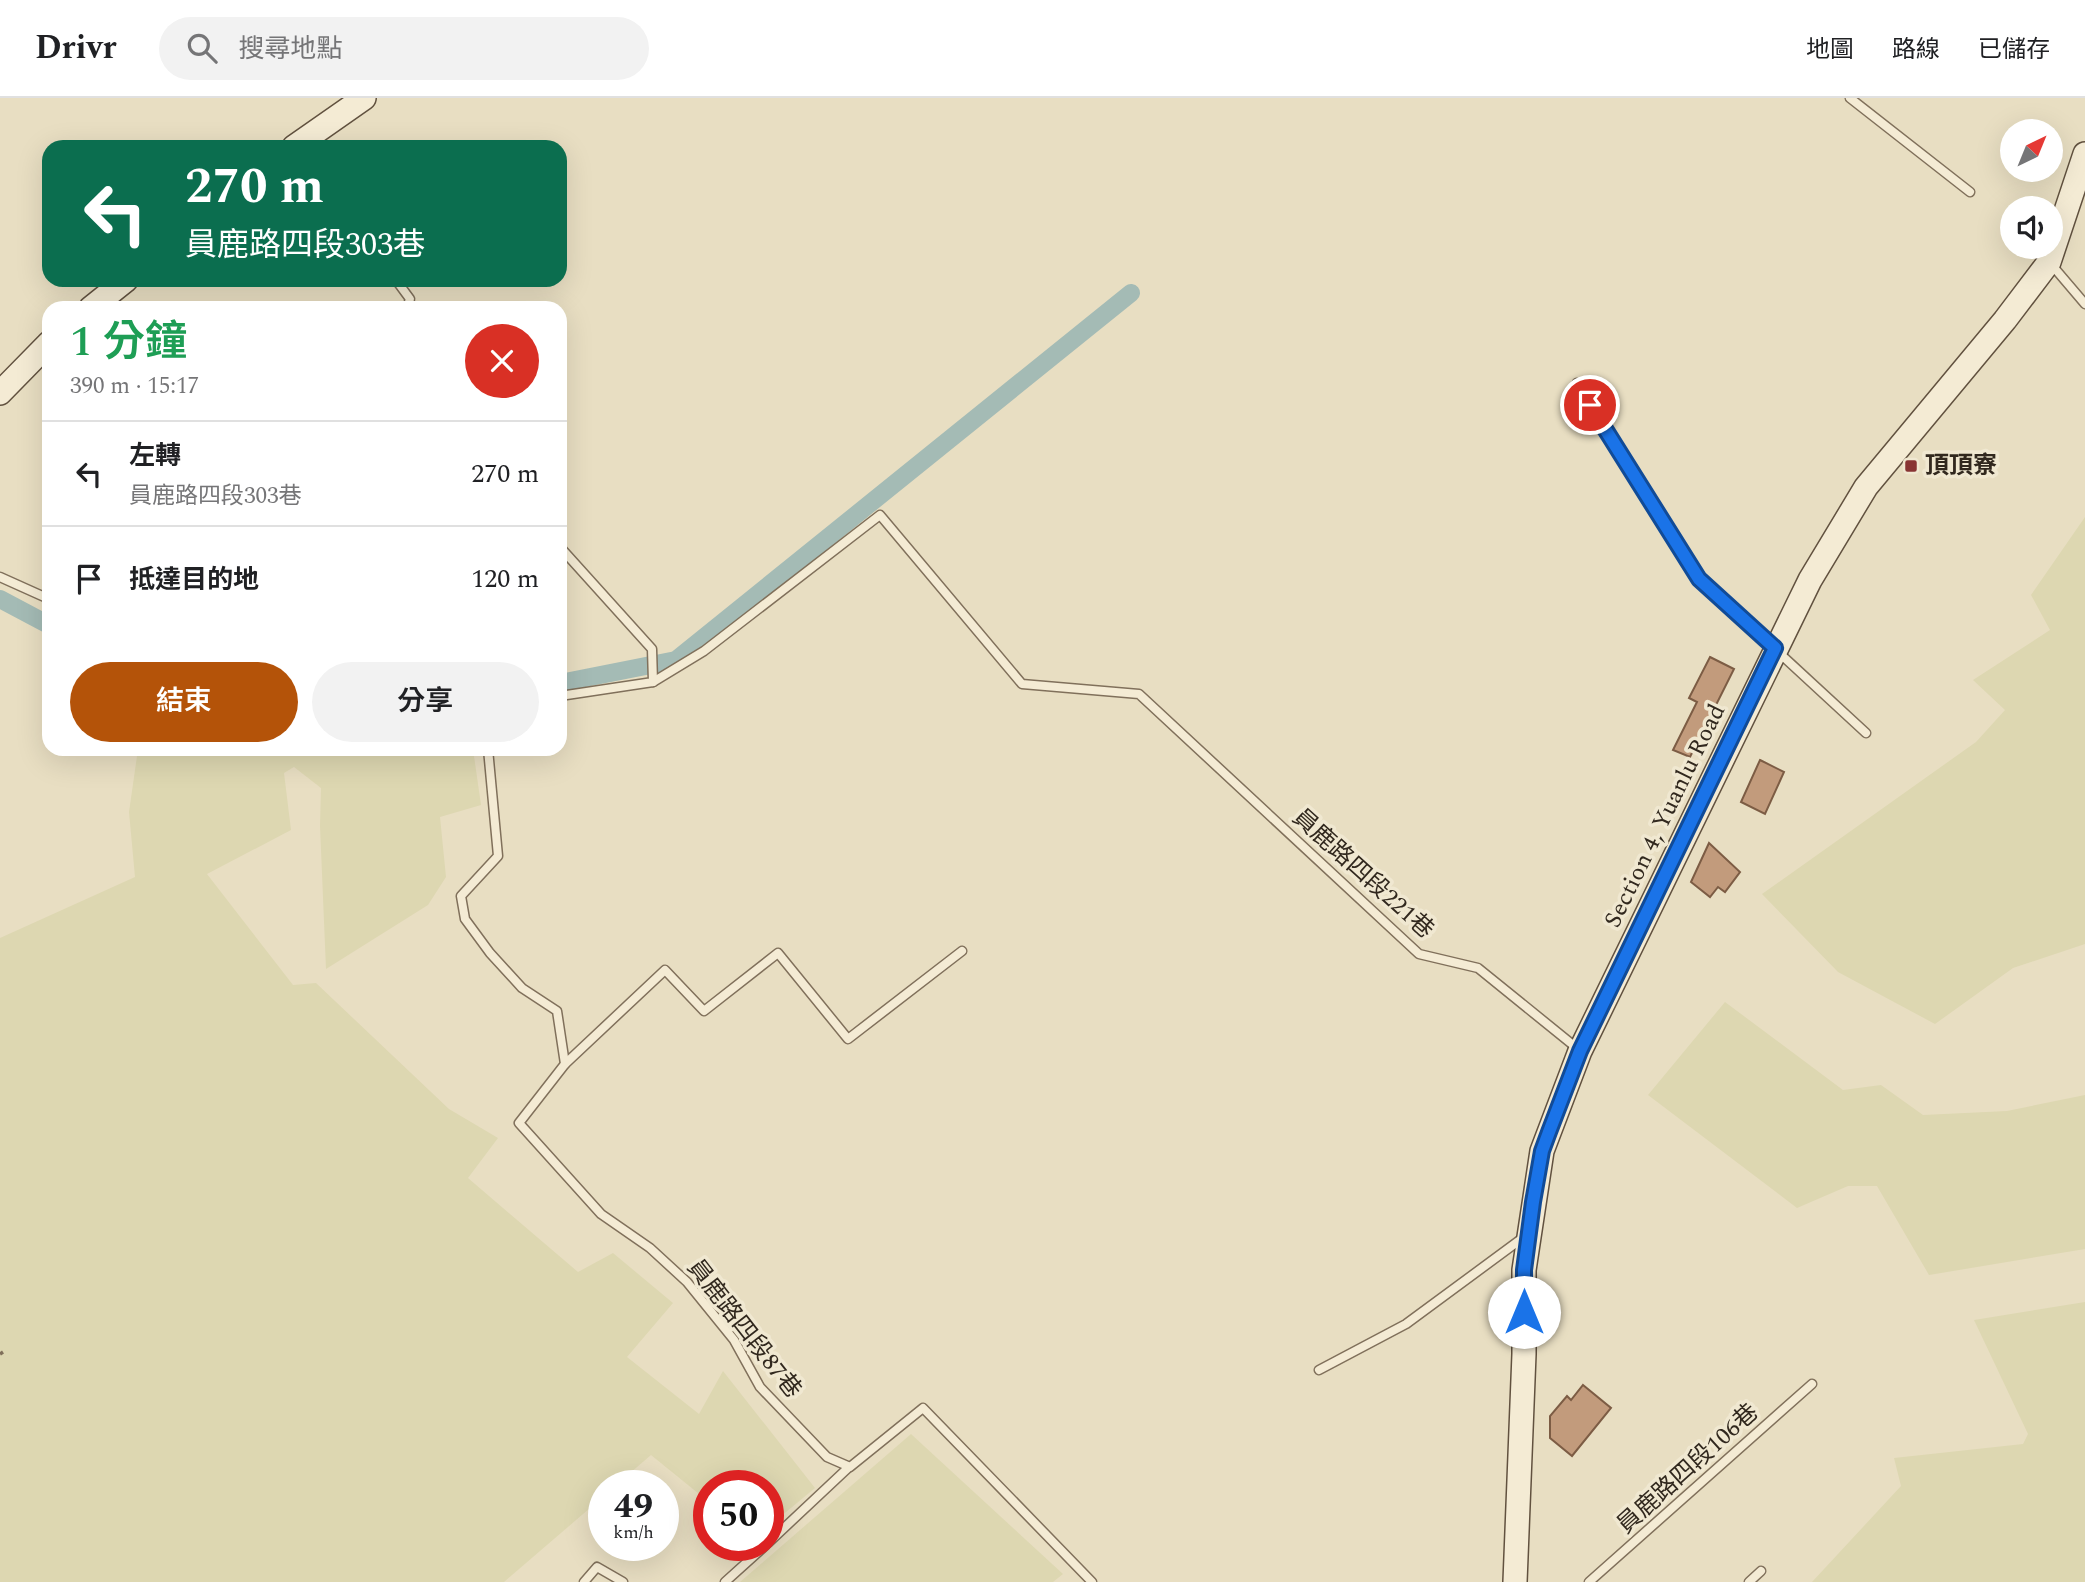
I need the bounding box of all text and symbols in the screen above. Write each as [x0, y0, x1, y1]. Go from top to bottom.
search box [159, 17, 649, 80]
text: Drivr [35, 23, 117, 73]
icon: search [183, 29, 221, 67]
text: 搜尋地點 [239, 29, 343, 69]
text: 地圖 [1806, 32, 1854, 68]
text: 路線 [1892, 32, 1940, 68]
text: 已儲存 [1978, 32, 2050, 68]
north arrow [2000, 119, 2063, 182]
map controls [2000, 119, 2063, 259]
text: 270 m [185, 150, 324, 225]
icon: left [70, 168, 161, 259]
button: sound [2000, 196, 2063, 259]
text: 員鹿路四段303巷 [185, 221, 425, 270]
text: 1 分鐘 [70, 311, 187, 374]
button: close [465, 324, 539, 398]
text: 390 m · 15:17 [70, 369, 199, 404]
pin [1560, 375, 1620, 435]
icon: arrive [1571, 386, 1609, 424]
text: 左轉 [129, 436, 181, 476]
place label: 頂頂寮 [1925, 448, 1997, 484]
text: 270 m [471, 454, 539, 494]
icon: left [70, 455, 108, 493]
marker: 頂頂寮 [1903, 458, 1919, 474]
text: 員鹿路四段303巷 [129, 479, 302, 514]
text: 120 m [471, 559, 539, 599]
icon: arrive [70, 560, 108, 598]
text: 抵達目的地 [129, 560, 259, 600]
button: 結束 [70, 662, 298, 742]
button: 分享 [312, 662, 539, 742]
street label: Section 4, Yuanlu Road [1595, 698, 1735, 934]
street label: 員鹿路四段221巷 [1284, 800, 1442, 948]
street label: 員鹿路四段87巷 [678, 1252, 810, 1406]
position arrow [1487, 1275, 1561, 1349]
street label: 員鹿路四段106巷 [1609, 1395, 1767, 1543]
speed limit sign: 50 [693, 1470, 784, 1561]
text: 49 [614, 1480, 653, 1533]
text: km/h [613, 1519, 654, 1546]

